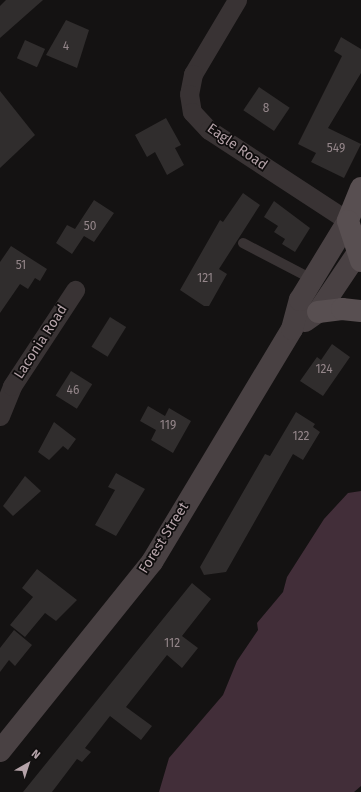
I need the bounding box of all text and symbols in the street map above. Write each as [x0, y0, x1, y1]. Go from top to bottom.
house number: 4 [63, 40, 69, 54]
house number: 8 [263, 102, 269, 116]
street label: Eagle Road [204, 120, 270, 174]
house number: 549 [327, 142, 345, 156]
house number: 50 [84, 220, 96, 234]
house number: 51 [16, 259, 26, 273]
house number: 121 [197, 272, 213, 286]
street label: Laconia Road [11, 302, 71, 382]
house number: 124 [315, 363, 333, 377]
house number: 46 [67, 384, 79, 398]
house number: 119 [160, 419, 176, 433]
house number: 122 [292, 430, 310, 444]
street label: Forest Street [136, 499, 192, 577]
house number: 112 [164, 637, 180, 651]
north arrow [8, 744, 48, 784]
text: N [29, 747, 43, 762]

